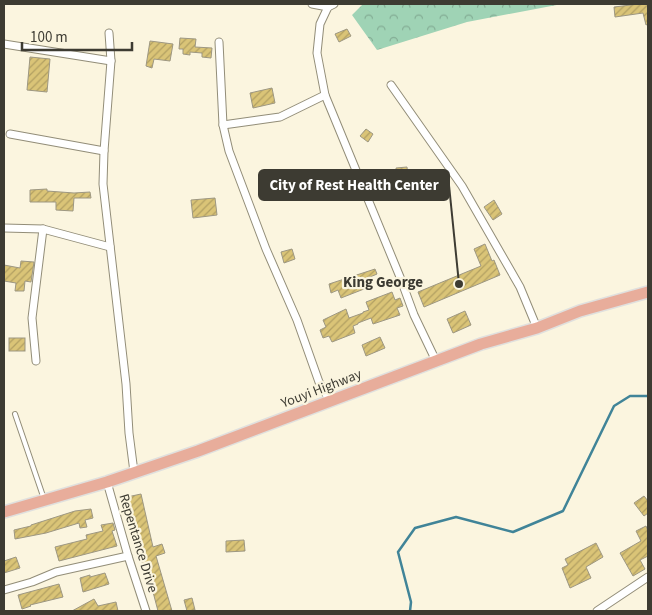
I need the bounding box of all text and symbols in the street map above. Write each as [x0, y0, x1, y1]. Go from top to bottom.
scale bar [22, 20, 132, 52]
text: 100 m [30, 27, 68, 48]
callout: City of Rest Health Center [259, 170, 449, 200]
text: City of Rest Health Center [269, 175, 439, 196]
district label: King George [343, 272, 423, 293]
street label: Youyi Highway [277, 364, 365, 414]
street label: Repentance Drive [114, 491, 163, 595]

